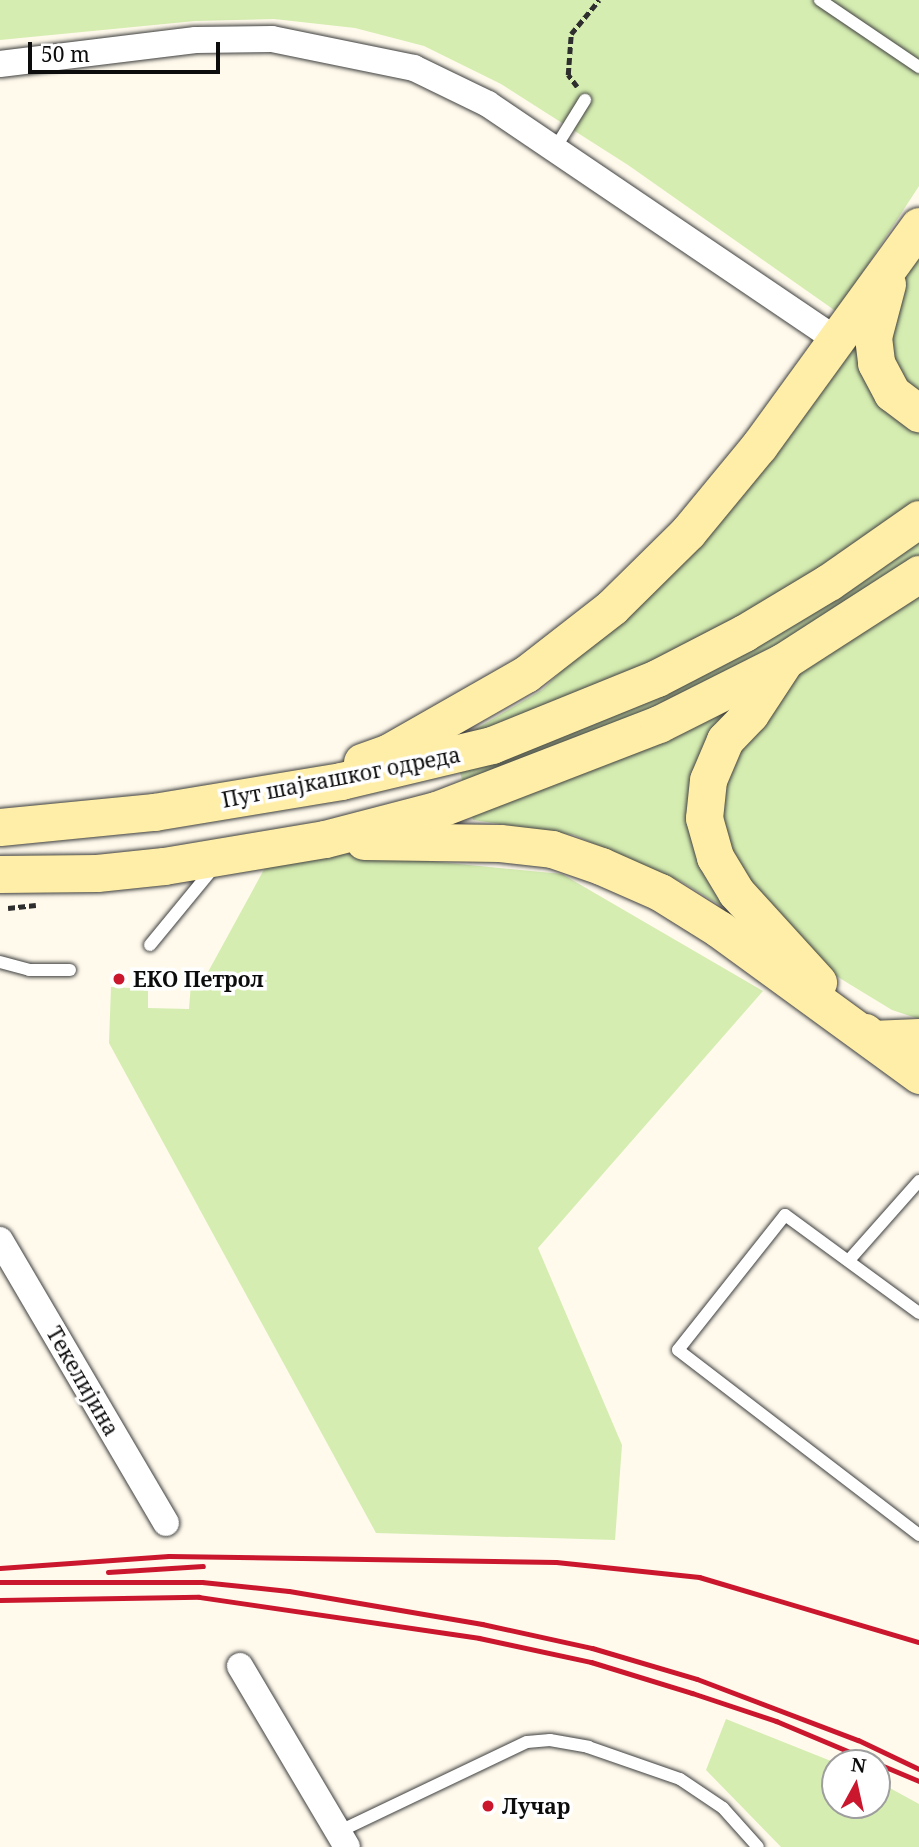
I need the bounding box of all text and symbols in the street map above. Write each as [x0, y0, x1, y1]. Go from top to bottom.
scale bar [32, 28, 224, 72]
text: 50 m [41, 40, 90, 68]
street label: Пут шајкашког одреда [220, 742, 462, 812]
place label: ЕКО Петрол [133, 966, 264, 992]
marker: ЕКО Петрол [111, 971, 127, 987]
street label: Текелијина [42, 1322, 124, 1440]
north arrow [821, 1749, 891, 1819]
text: N [849, 1751, 868, 1779]
place label: Лучар [502, 1793, 570, 1819]
marker: Лучар [480, 1798, 496, 1814]

